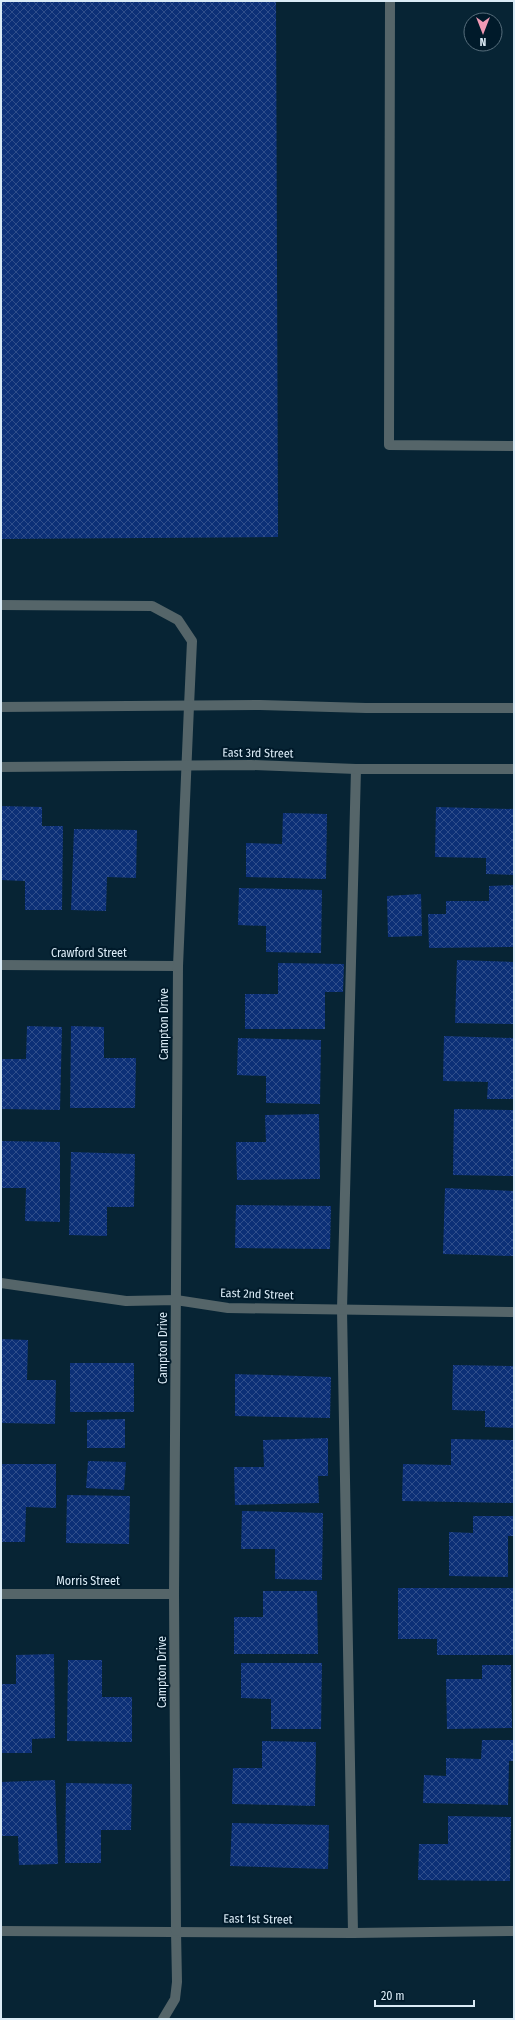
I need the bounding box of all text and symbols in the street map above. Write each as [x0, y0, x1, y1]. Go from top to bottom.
north arrow [463, 12, 503, 52]
text: N [480, 35, 486, 48]
street label: East 3rd Street [222, 745, 294, 761]
street label: Crawford Street [51, 946, 127, 960]
street label: Campton Drive [157, 988, 171, 1060]
street label: East 2nd Street [220, 1286, 294, 1302]
street label: Campton Drive [156, 1312, 170, 1384]
street label: Morris Street [56, 1574, 120, 1588]
street label: Campton Drive [155, 1636, 169, 1708]
street label: East 1st Street [223, 1911, 293, 1927]
scale bar [375, 1982, 474, 2008]
text: 20 m [381, 1989, 405, 2003]

